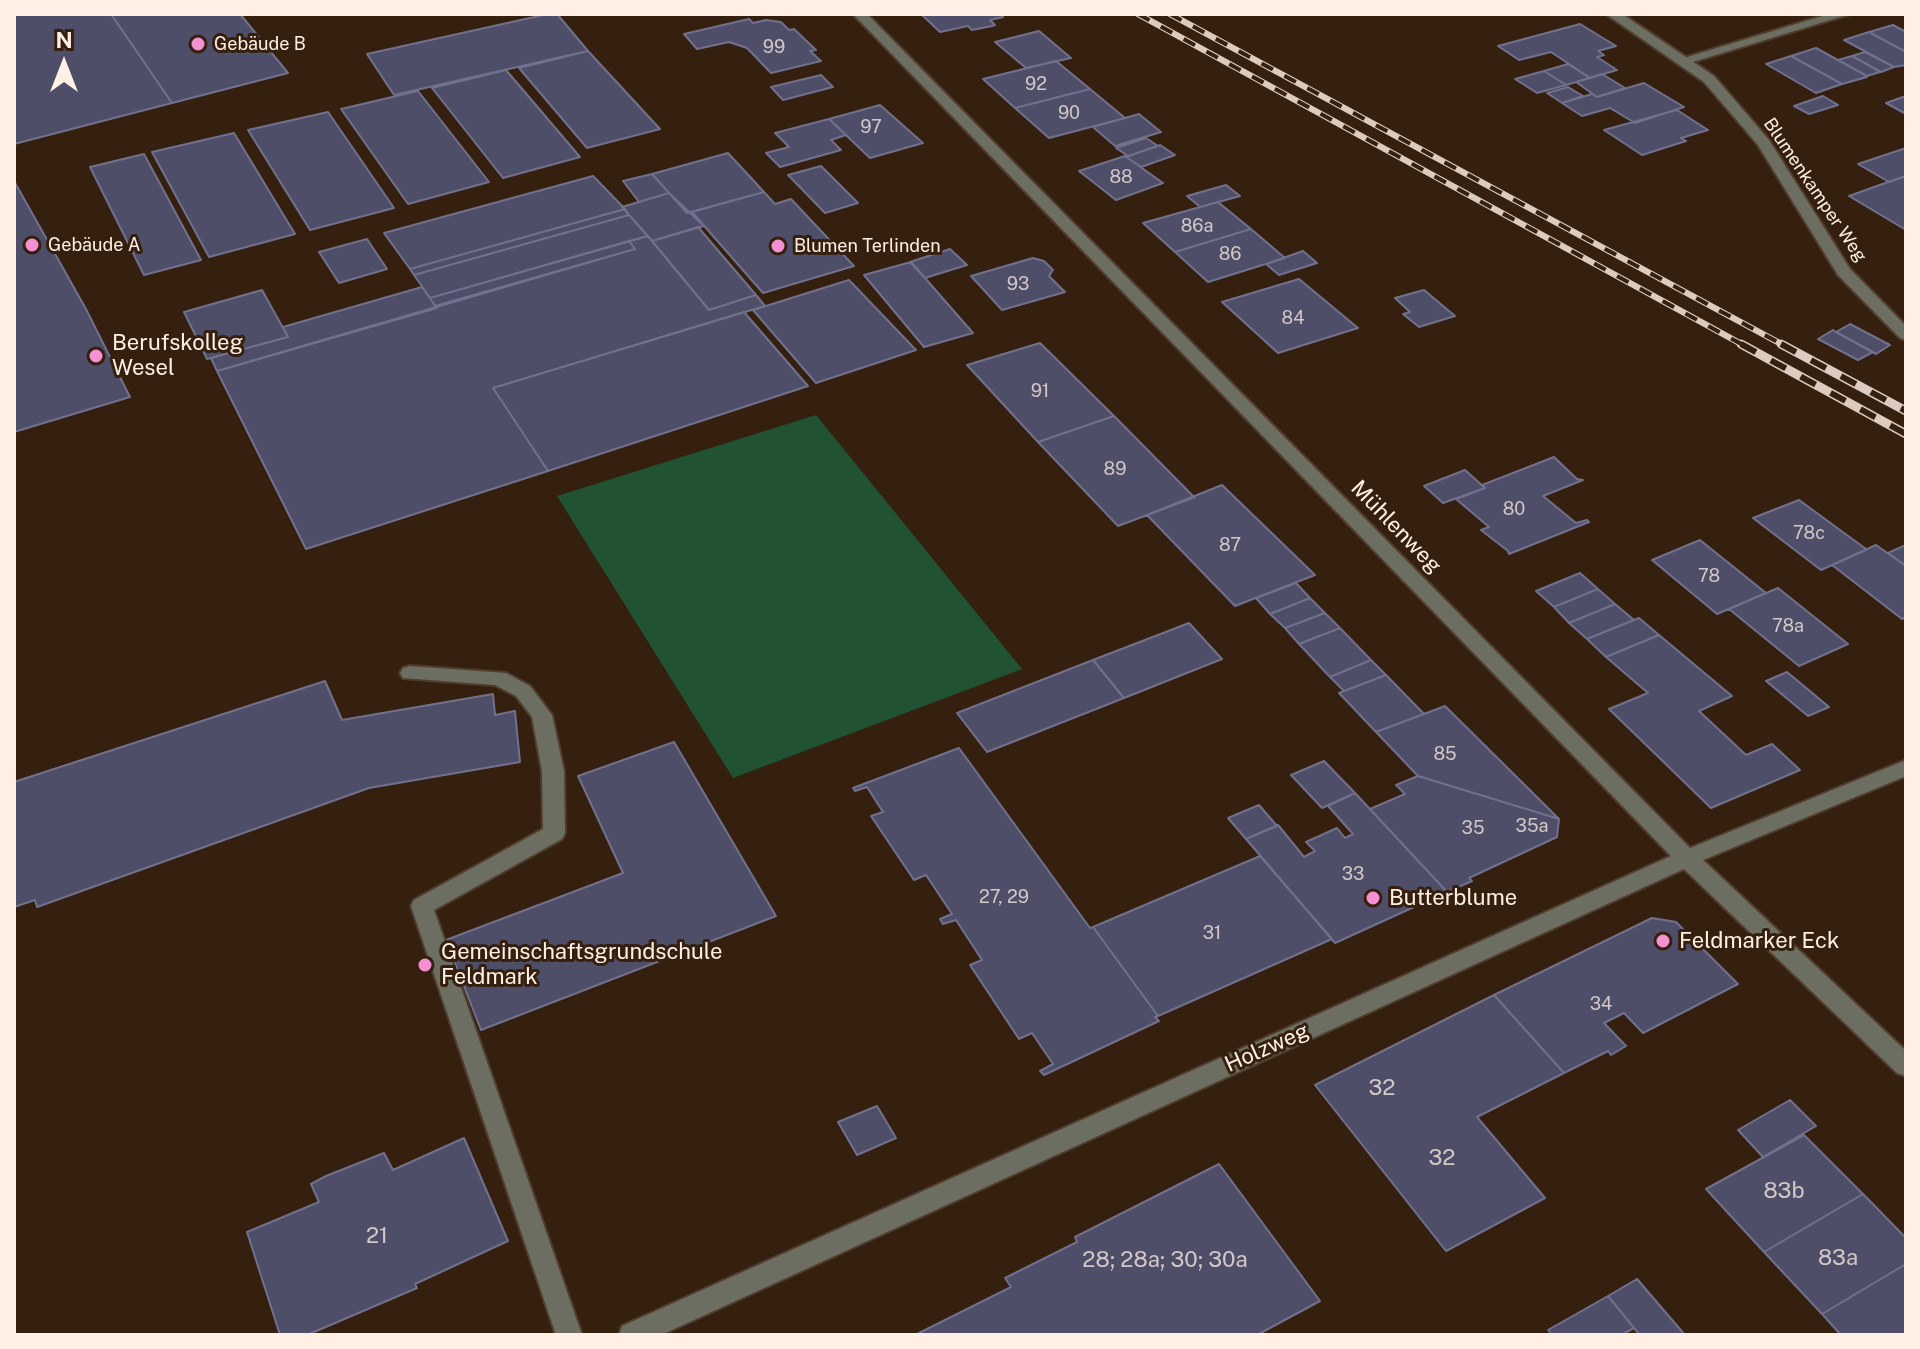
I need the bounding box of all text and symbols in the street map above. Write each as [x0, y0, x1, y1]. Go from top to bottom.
north arrow [24, 24, 104, 104]
text: N [55, 27, 73, 53]
place label: Gebäude B [214, 33, 306, 55]
marker: Gebäude B [189, 35, 207, 53]
house number: 99 [763, 36, 785, 58]
house number: 92 [1025, 73, 1047, 95]
house number: 90 [1058, 102, 1080, 124]
street label: Blumenkamper Weg [1759, 114, 1871, 266]
house number: 97 [860, 116, 882, 138]
house number: 88 [1109, 166, 1133, 188]
house number: 86a [1181, 215, 1213, 237]
place label: Gebäude A [48, 234, 141, 256]
place label: Blumen Terlinden [794, 235, 941, 257]
marker: Gebäude A [23, 236, 41, 254]
marker: Blumen Terlinden [769, 237, 787, 255]
house number: 86 [1219, 243, 1241, 265]
house number: 93 [1007, 273, 1029, 295]
house number: 84 [1282, 307, 1304, 329]
place label: Berufskolleg Wesel [112, 330, 243, 382]
marker: Berufskolleg Wesel [87, 347, 105, 365]
house number: 91 [1031, 380, 1049, 402]
house number: 89 [1104, 458, 1126, 480]
street label: Mühlenweg [1345, 475, 1447, 579]
house number: 80 [1503, 498, 1525, 520]
house number: 78c [1793, 522, 1825, 544]
house number: 87 [1219, 534, 1241, 556]
house number: 78 [1698, 565, 1720, 587]
house number: 78a [1772, 615, 1804, 637]
house number: 85 [1433, 743, 1457, 765]
house number: 35a [1516, 815, 1548, 837]
house number: 35 [1462, 817, 1484, 839]
house number: 33 [1342, 863, 1364, 885]
place label: Butterblume [1389, 885, 1517, 911]
house number: 27, 29 [979, 886, 1029, 908]
marker: Butterblume [1364, 889, 1382, 907]
house number: 31 [1203, 922, 1221, 944]
place label: Feldmarker Eck [1679, 928, 1839, 954]
marker: Feldmarker Eck [1654, 932, 1672, 950]
place label: Gemeinschaftsgrundschule Feldmark [441, 939, 722, 990]
marker: Gemeinschaftsgrundschule Feldmark [416, 956, 434, 974]
house number: 34 [1590, 993, 1612, 1015]
street label: Holzweg [1221, 1018, 1313, 1078]
house number: 32 [1369, 1075, 1395, 1101]
house number: 32 [1429, 1145, 1455, 1171]
house number: 83b [1763, 1178, 1805, 1204]
house number: 21 [366, 1223, 388, 1249]
house number: 83a [1818, 1245, 1858, 1271]
house number: 28; 28a; 30; 30a [1082, 1247, 1248, 1273]

